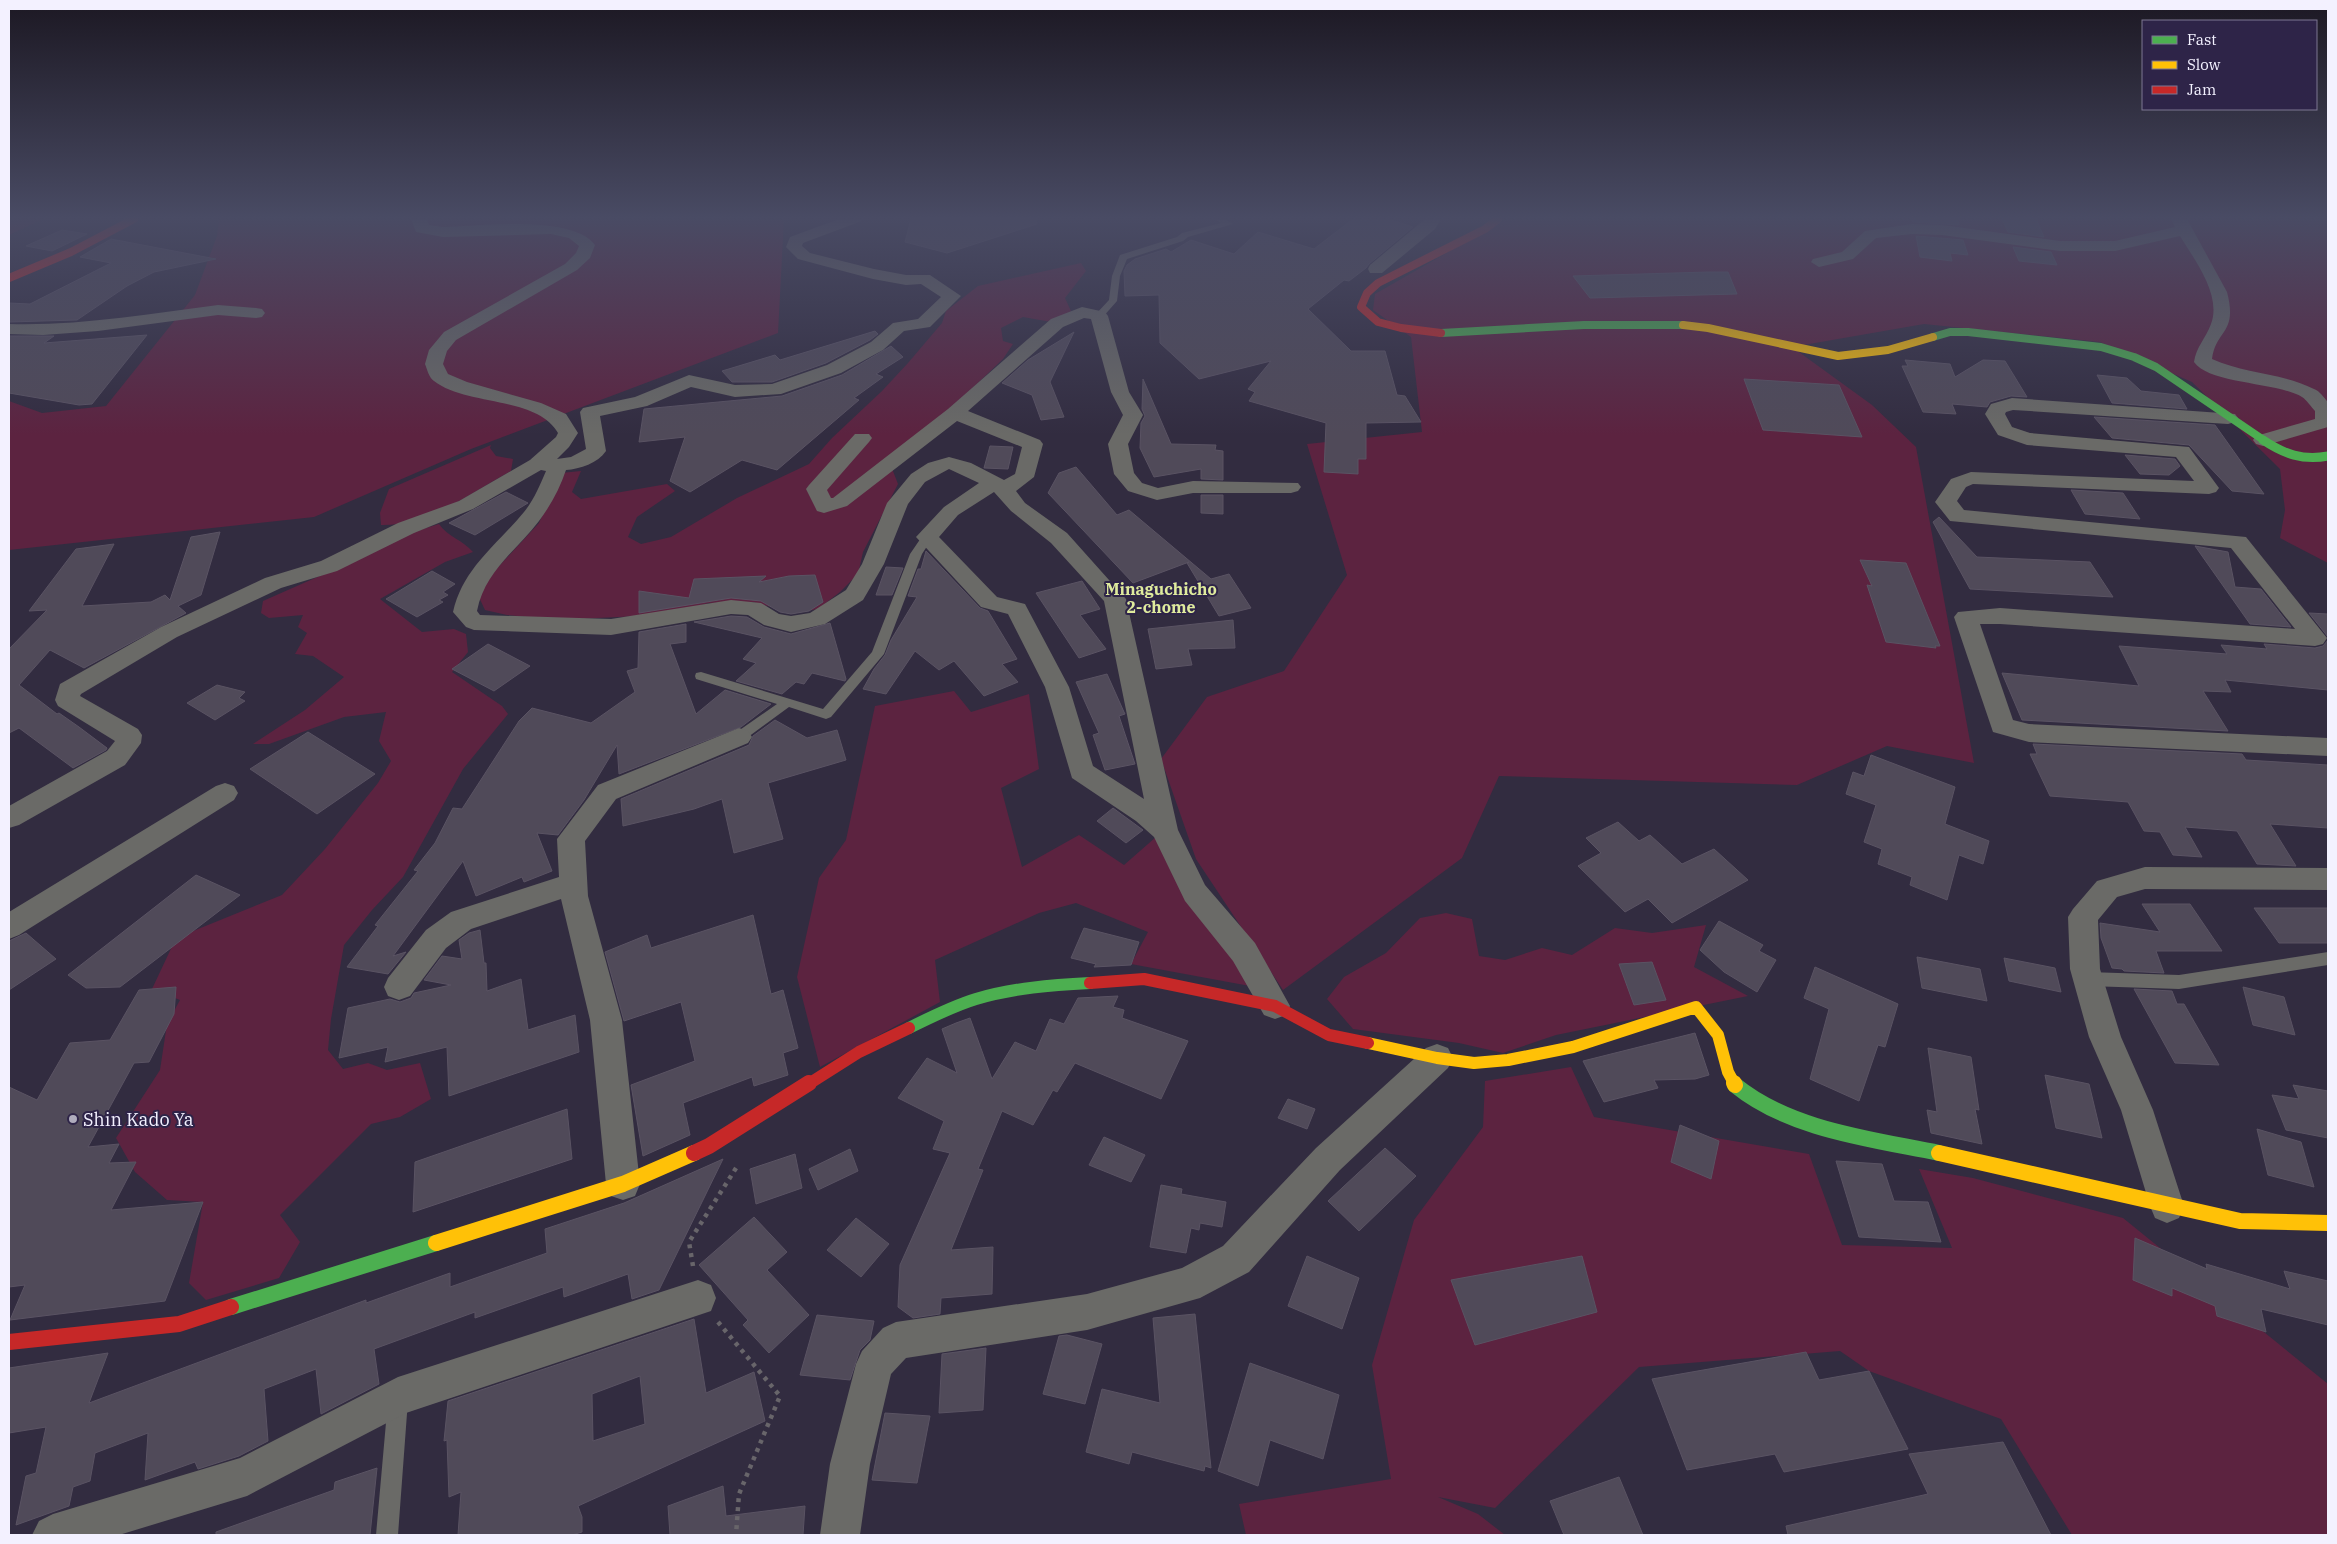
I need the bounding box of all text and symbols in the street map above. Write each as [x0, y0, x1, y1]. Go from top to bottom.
legend [2142, 20, 2317, 110]
text: Fast [2187, 30, 2217, 49]
text: Slow [2187, 55, 2221, 74]
text: Jam [2187, 80, 2216, 99]
district label: Minaguchicho 2-chome [1105, 579, 1217, 617]
place label: Shin Kado Ya [83, 1108, 194, 1131]
marker: Shin Kado Ya [67, 1113, 79, 1125]

